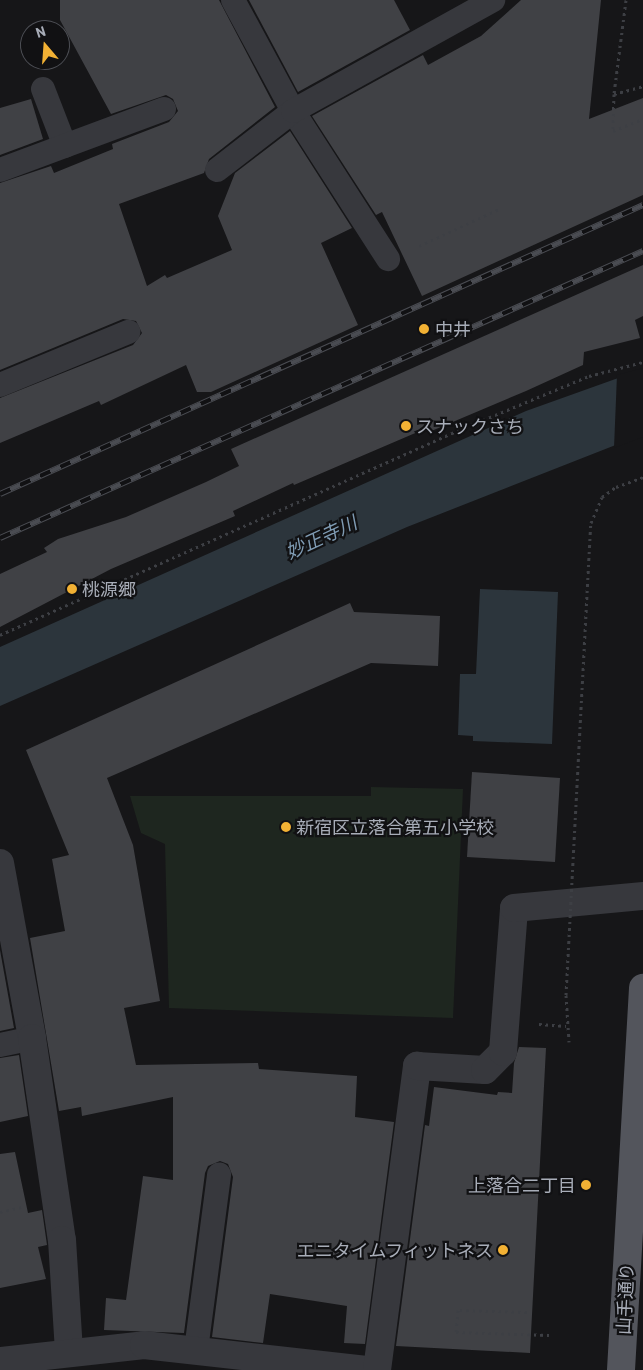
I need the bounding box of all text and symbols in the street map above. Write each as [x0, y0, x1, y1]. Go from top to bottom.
north arrow [20, 20, 70, 70]
text: N [33, 22, 48, 41]
place label: 中井 [435, 318, 471, 340]
marker: 中井 [417, 322, 431, 336]
place label: スナックさち [416, 415, 524, 437]
marker: スナックさち [400, 420, 412, 432]
water label: 妙正寺川 [282, 511, 360, 563]
place label: 桃源郷 [82, 578, 136, 600]
marker: 桃源郷 [66, 583, 78, 595]
place label: 新宿区立落合第五小学校 [296, 816, 494, 838]
marker: 新宿区立落合第五小学校 [280, 821, 292, 833]
place label: 上落合二丁目 [468, 1174, 576, 1196]
marker: 上落合二丁目 [580, 1179, 592, 1191]
place label: エニタイムフィットネス [295, 1239, 493, 1261]
marker: エニタイムフィットネス [497, 1244, 509, 1256]
street label: 山手通り [612, 1262, 638, 1336]

